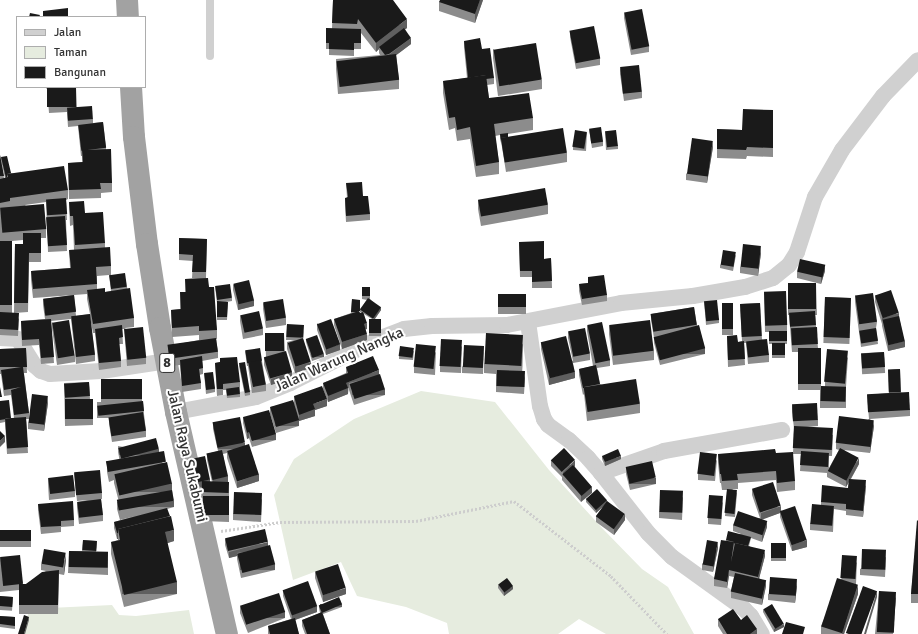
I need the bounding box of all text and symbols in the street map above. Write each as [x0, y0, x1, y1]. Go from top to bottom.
legend [16, 16, 146, 88]
text: Jalan [54, 25, 81, 40]
text: Taman [54, 45, 87, 60]
text: Bangunan [54, 65, 106, 80]
street label: Jalan Warung Nangka [272, 323, 406, 397]
road number: 8 [159, 351, 175, 375]
street label: Jalan Raya Sukabumi [163, 388, 211, 524]

